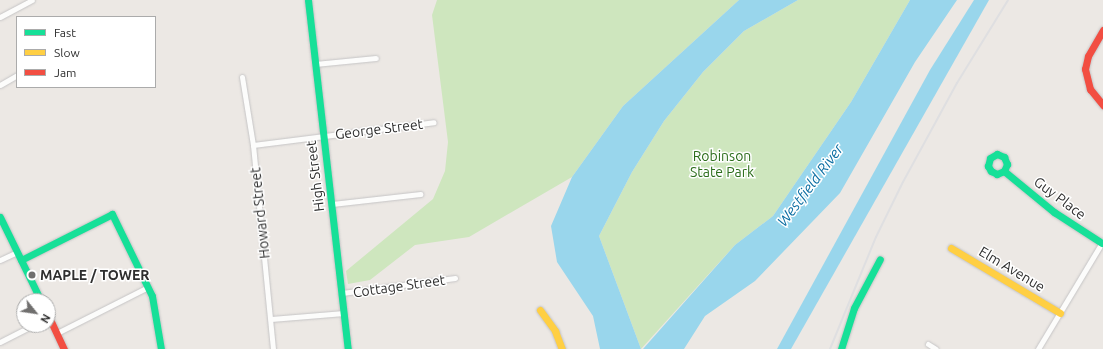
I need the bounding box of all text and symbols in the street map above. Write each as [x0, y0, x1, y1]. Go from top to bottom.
legend [16, 16, 156, 88]
text: Fast [54, 26, 76, 39]
text: Slow [54, 46, 80, 59]
text: Jam [54, 66, 76, 79]
street label: George Street [334, 115, 424, 143]
street label: High Street [302, 139, 328, 213]
water label: Westfield River [773, 140, 847, 230]
park label: Robinson State Park [690, 148, 754, 180]
street label: Howard Street [247, 166, 273, 260]
street label: Guy Place [1031, 173, 1089, 223]
street label: Elm Avenue [976, 243, 1048, 295]
place label: MAPLE / TOWER [40, 267, 149, 283]
marker: MAPLE / TOWER [27, 270, 37, 280]
street label: Cottage Street [352, 271, 446, 301]
north arrow [16, 293, 56, 333]
text: N [38, 312, 53, 325]

